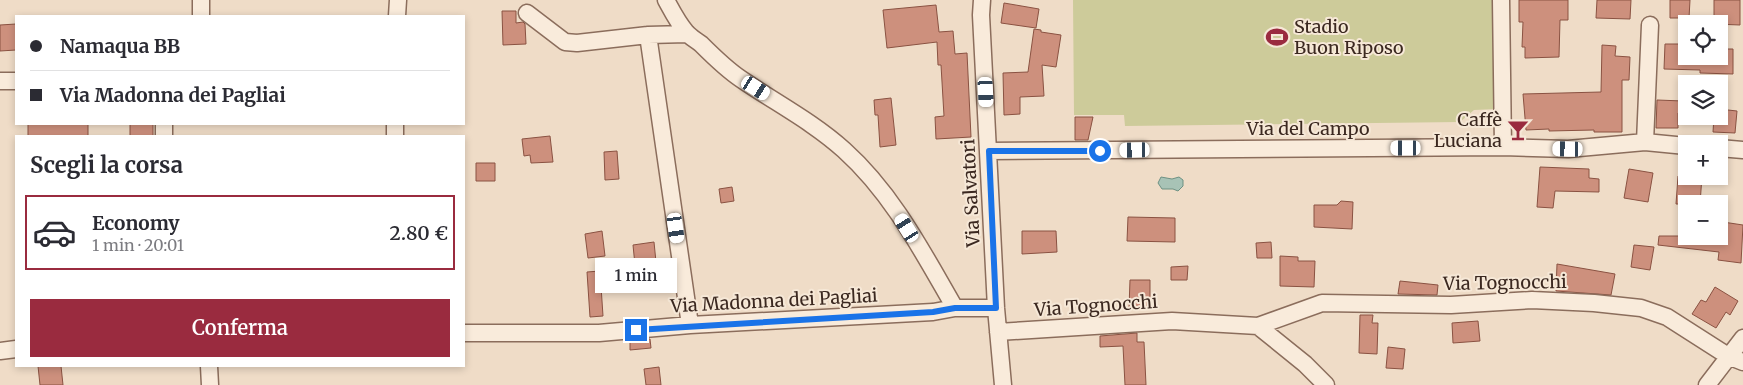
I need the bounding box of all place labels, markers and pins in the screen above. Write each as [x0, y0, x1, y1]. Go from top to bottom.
place label: Stadio Buon Riposo [1294, 15, 1403, 59]
sports icon: Stadio Buon Riposo [1264, 24, 1290, 50]
place label: Caffè Luciana [1434, 108, 1502, 152]
bar icon: Caffè Luciana [1505, 117, 1531, 143]

